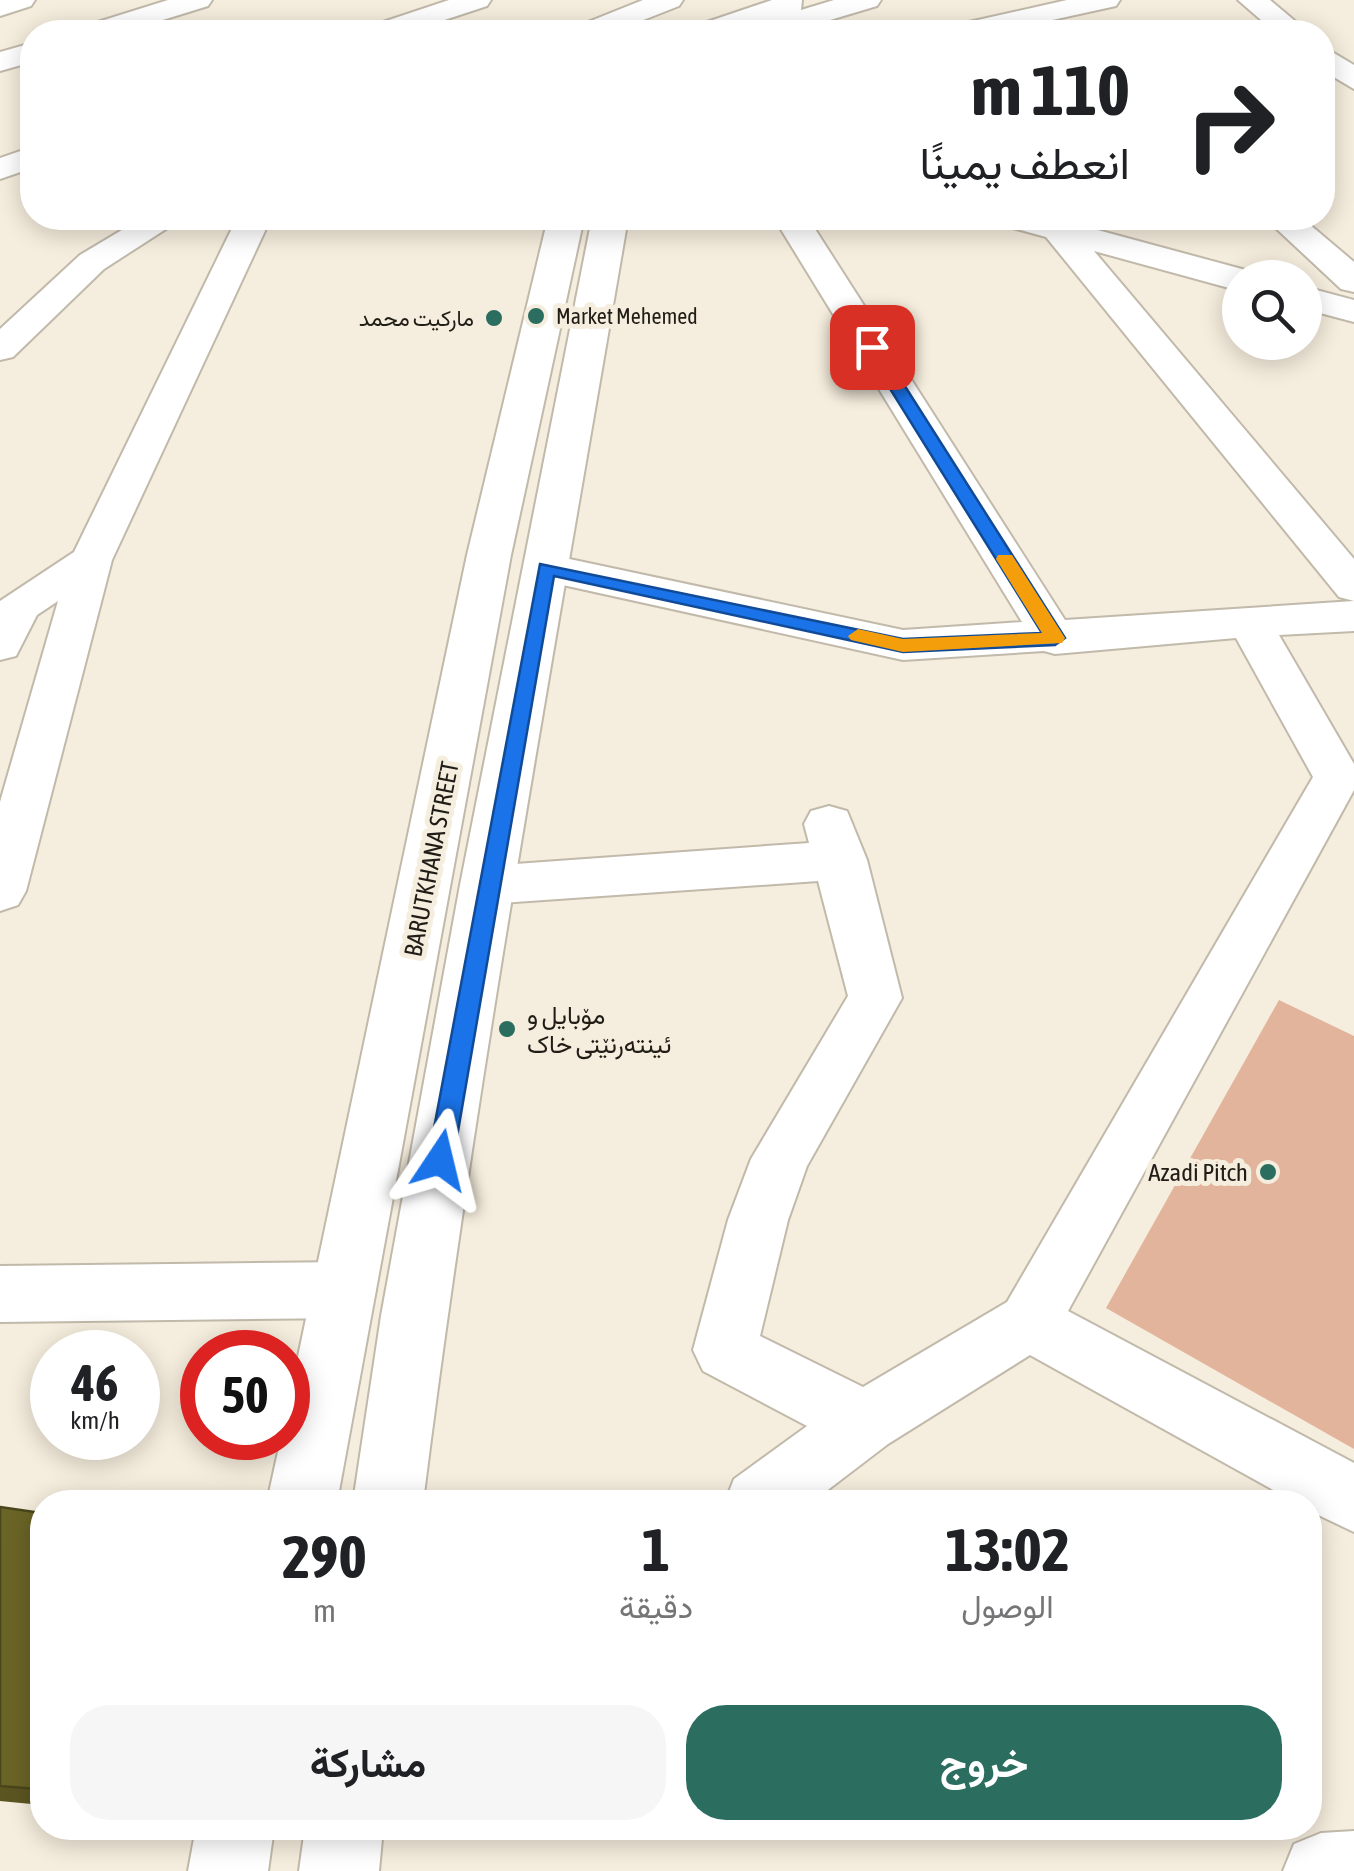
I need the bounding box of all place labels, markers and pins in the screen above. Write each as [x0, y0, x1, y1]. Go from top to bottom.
place label: Market Mehemed [556, 303, 698, 329]
place label: ماركيت محمد [359, 305, 474, 332]
marker: Market Mehemed [525, 305, 547, 327]
pin [830, 305, 915, 390]
marker: ماركيت محمد [483, 307, 505, 329]
place label: مۆبایل و ئینتەرنێتی خاک [527, 1001, 672, 1060]
marker: مۆبایل و ئینتەرنێتی خاک [496, 1018, 518, 1040]
place label: Azadi Pitch [1148, 1158, 1248, 1186]
marker: Azadi Pitch [1257, 1161, 1279, 1183]

